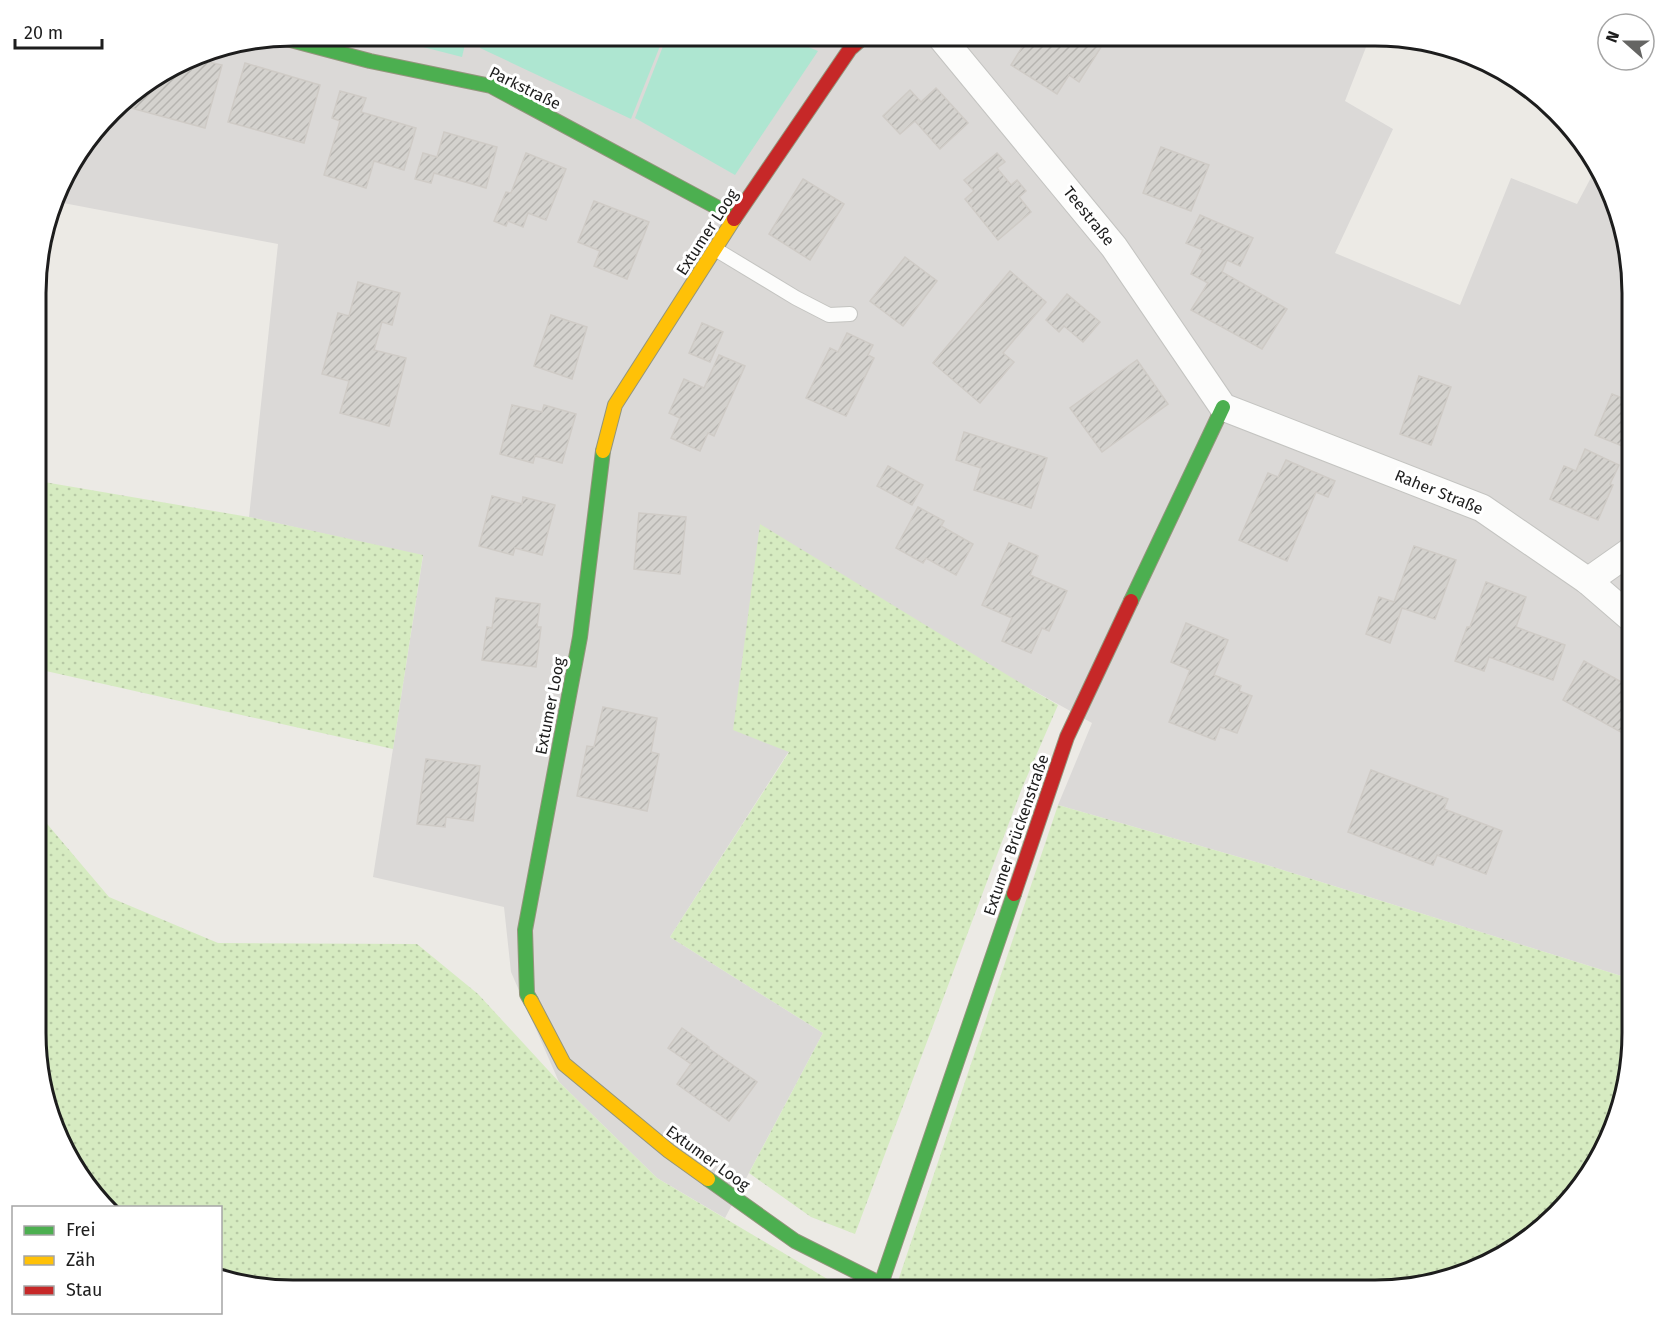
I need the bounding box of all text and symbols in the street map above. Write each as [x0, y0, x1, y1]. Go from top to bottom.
scale bar [15, 12, 102, 50]
north arrow [1596, 12, 1656, 72]
text: 20 m [24, 22, 63, 44]
text: N [1602, 28, 1623, 45]
street label: Parkstraße [486, 63, 564, 113]
street label: Teestraße [1059, 183, 1119, 249]
street label: Extumer Loog [672, 185, 742, 279]
street label: Raher Straße [1392, 466, 1486, 518]
street label: Extumer Loog [531, 655, 569, 756]
street label: Extumer Brückenstraße [979, 752, 1053, 918]
street label: Extumer Loog [662, 1121, 754, 1195]
legend [12, 1206, 222, 1314]
text: Frei [66, 1219, 96, 1241]
text: Zäh [66, 1249, 95, 1271]
text: Stau [66, 1279, 102, 1301]

